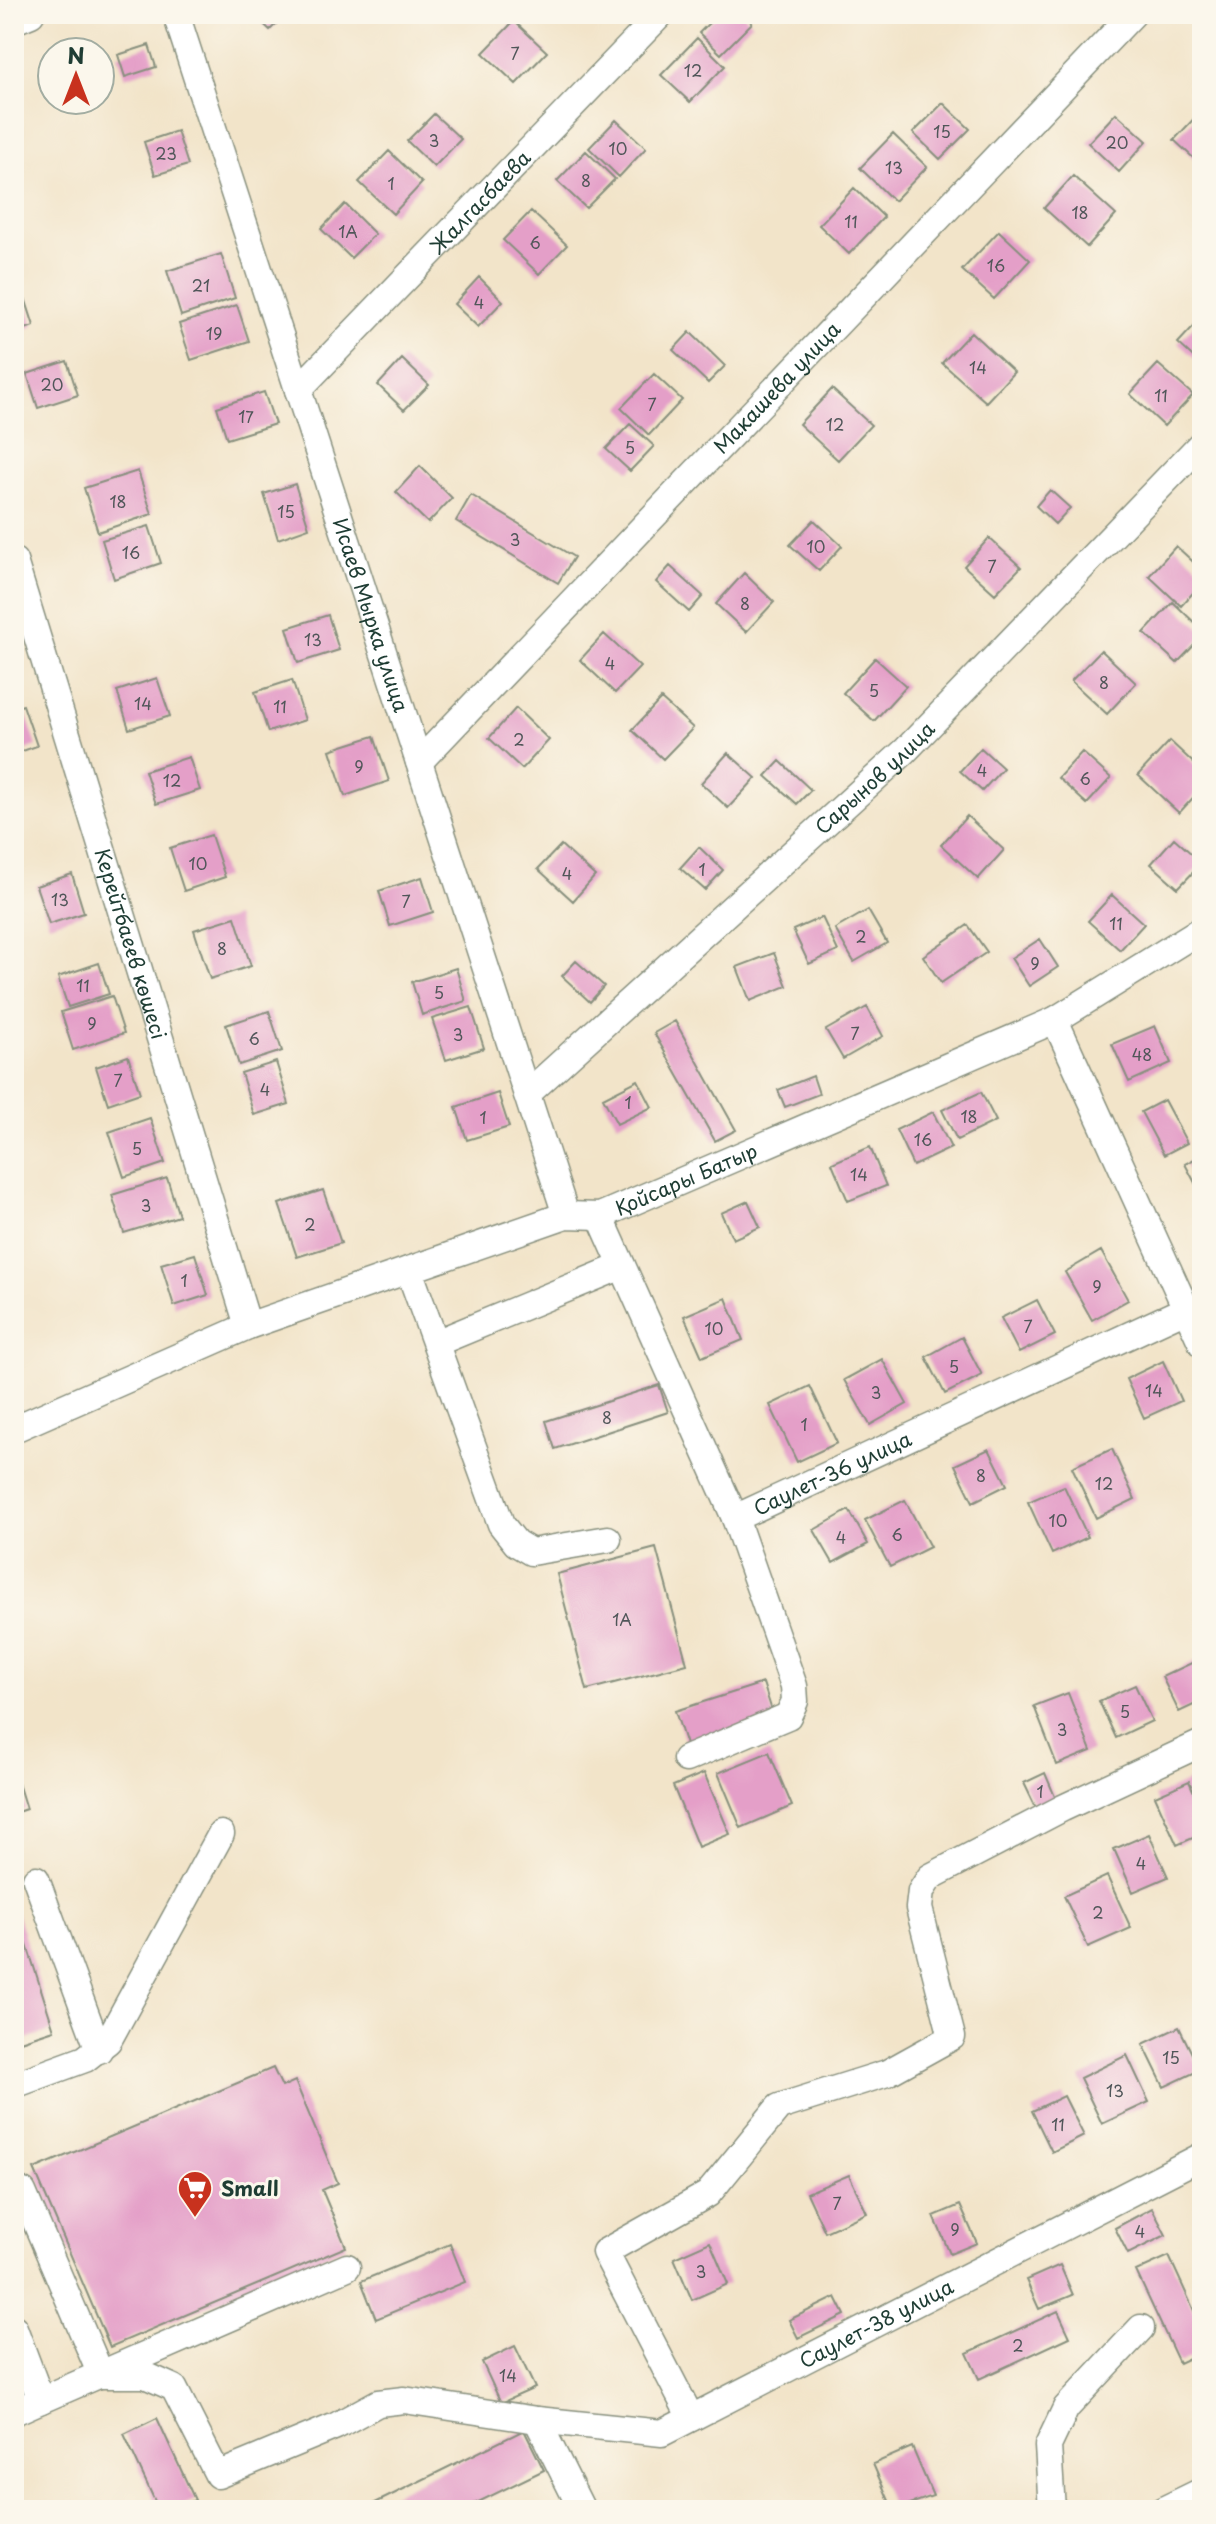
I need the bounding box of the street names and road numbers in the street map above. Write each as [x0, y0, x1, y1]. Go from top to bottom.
street label: Жалгасбаева [422, 143, 538, 261]
street label: Макашева улица [706, 314, 847, 460]
street label: Исаев Мырка улица [326, 514, 417, 716]
street label: Сарынов улица [808, 714, 942, 841]
street label: Керейтбаеев көшесі [88, 844, 174, 1043]
street label: Қойсары Батыр [610, 1135, 762, 1223]
street label: Саулет-36 улица [748, 1423, 917, 1523]
street label: Саулет-38 улица [794, 2271, 959, 2375]

